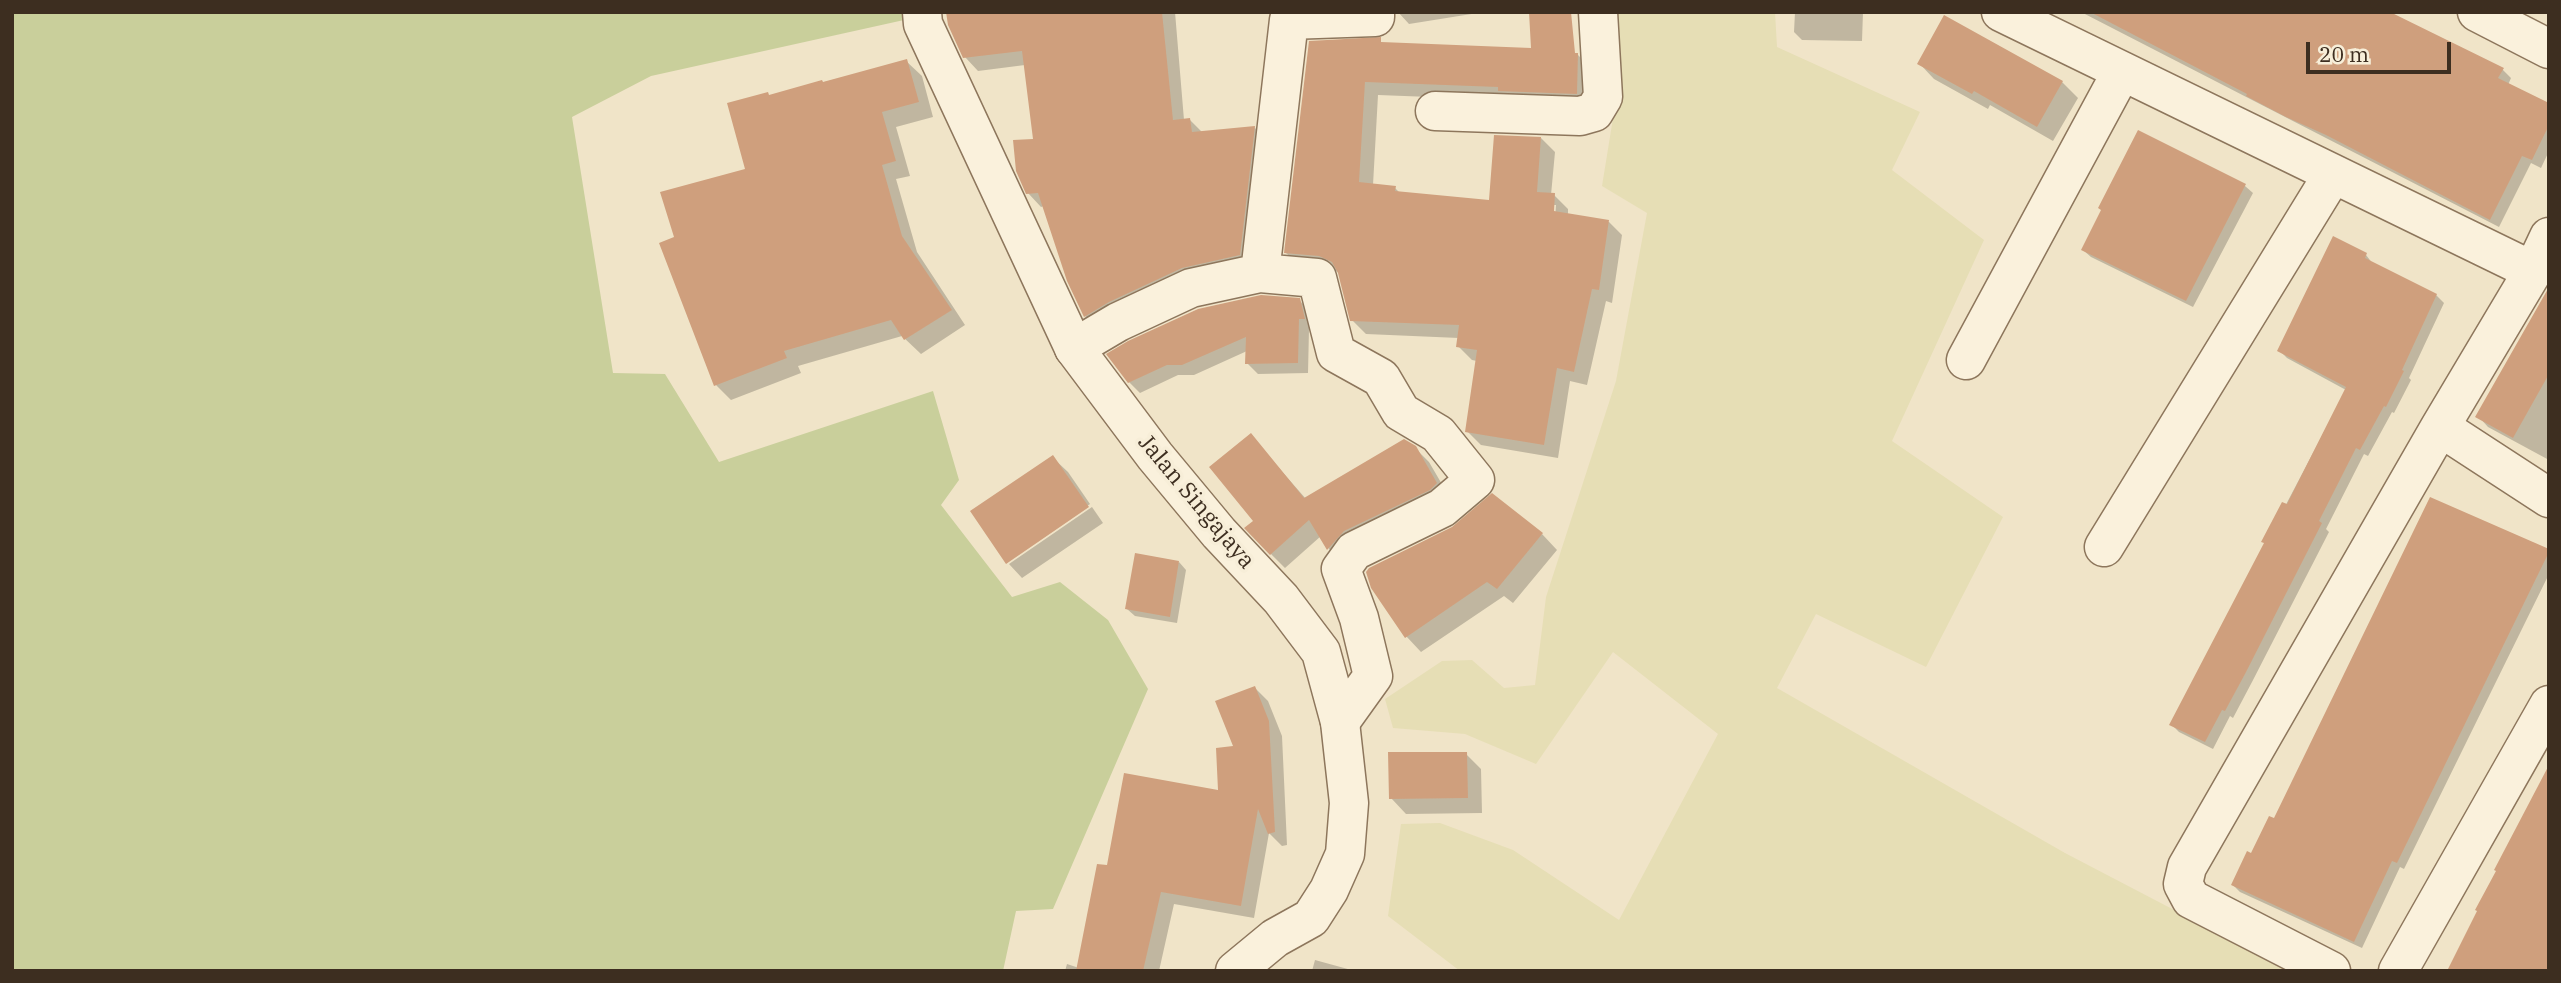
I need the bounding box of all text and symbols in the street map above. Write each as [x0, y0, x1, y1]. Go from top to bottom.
scale bar [2309, 28, 2454, 72]
text: 20 m [2319, 40, 2369, 68]
street label: Jalan Singajaya [1132, 429, 1260, 575]

